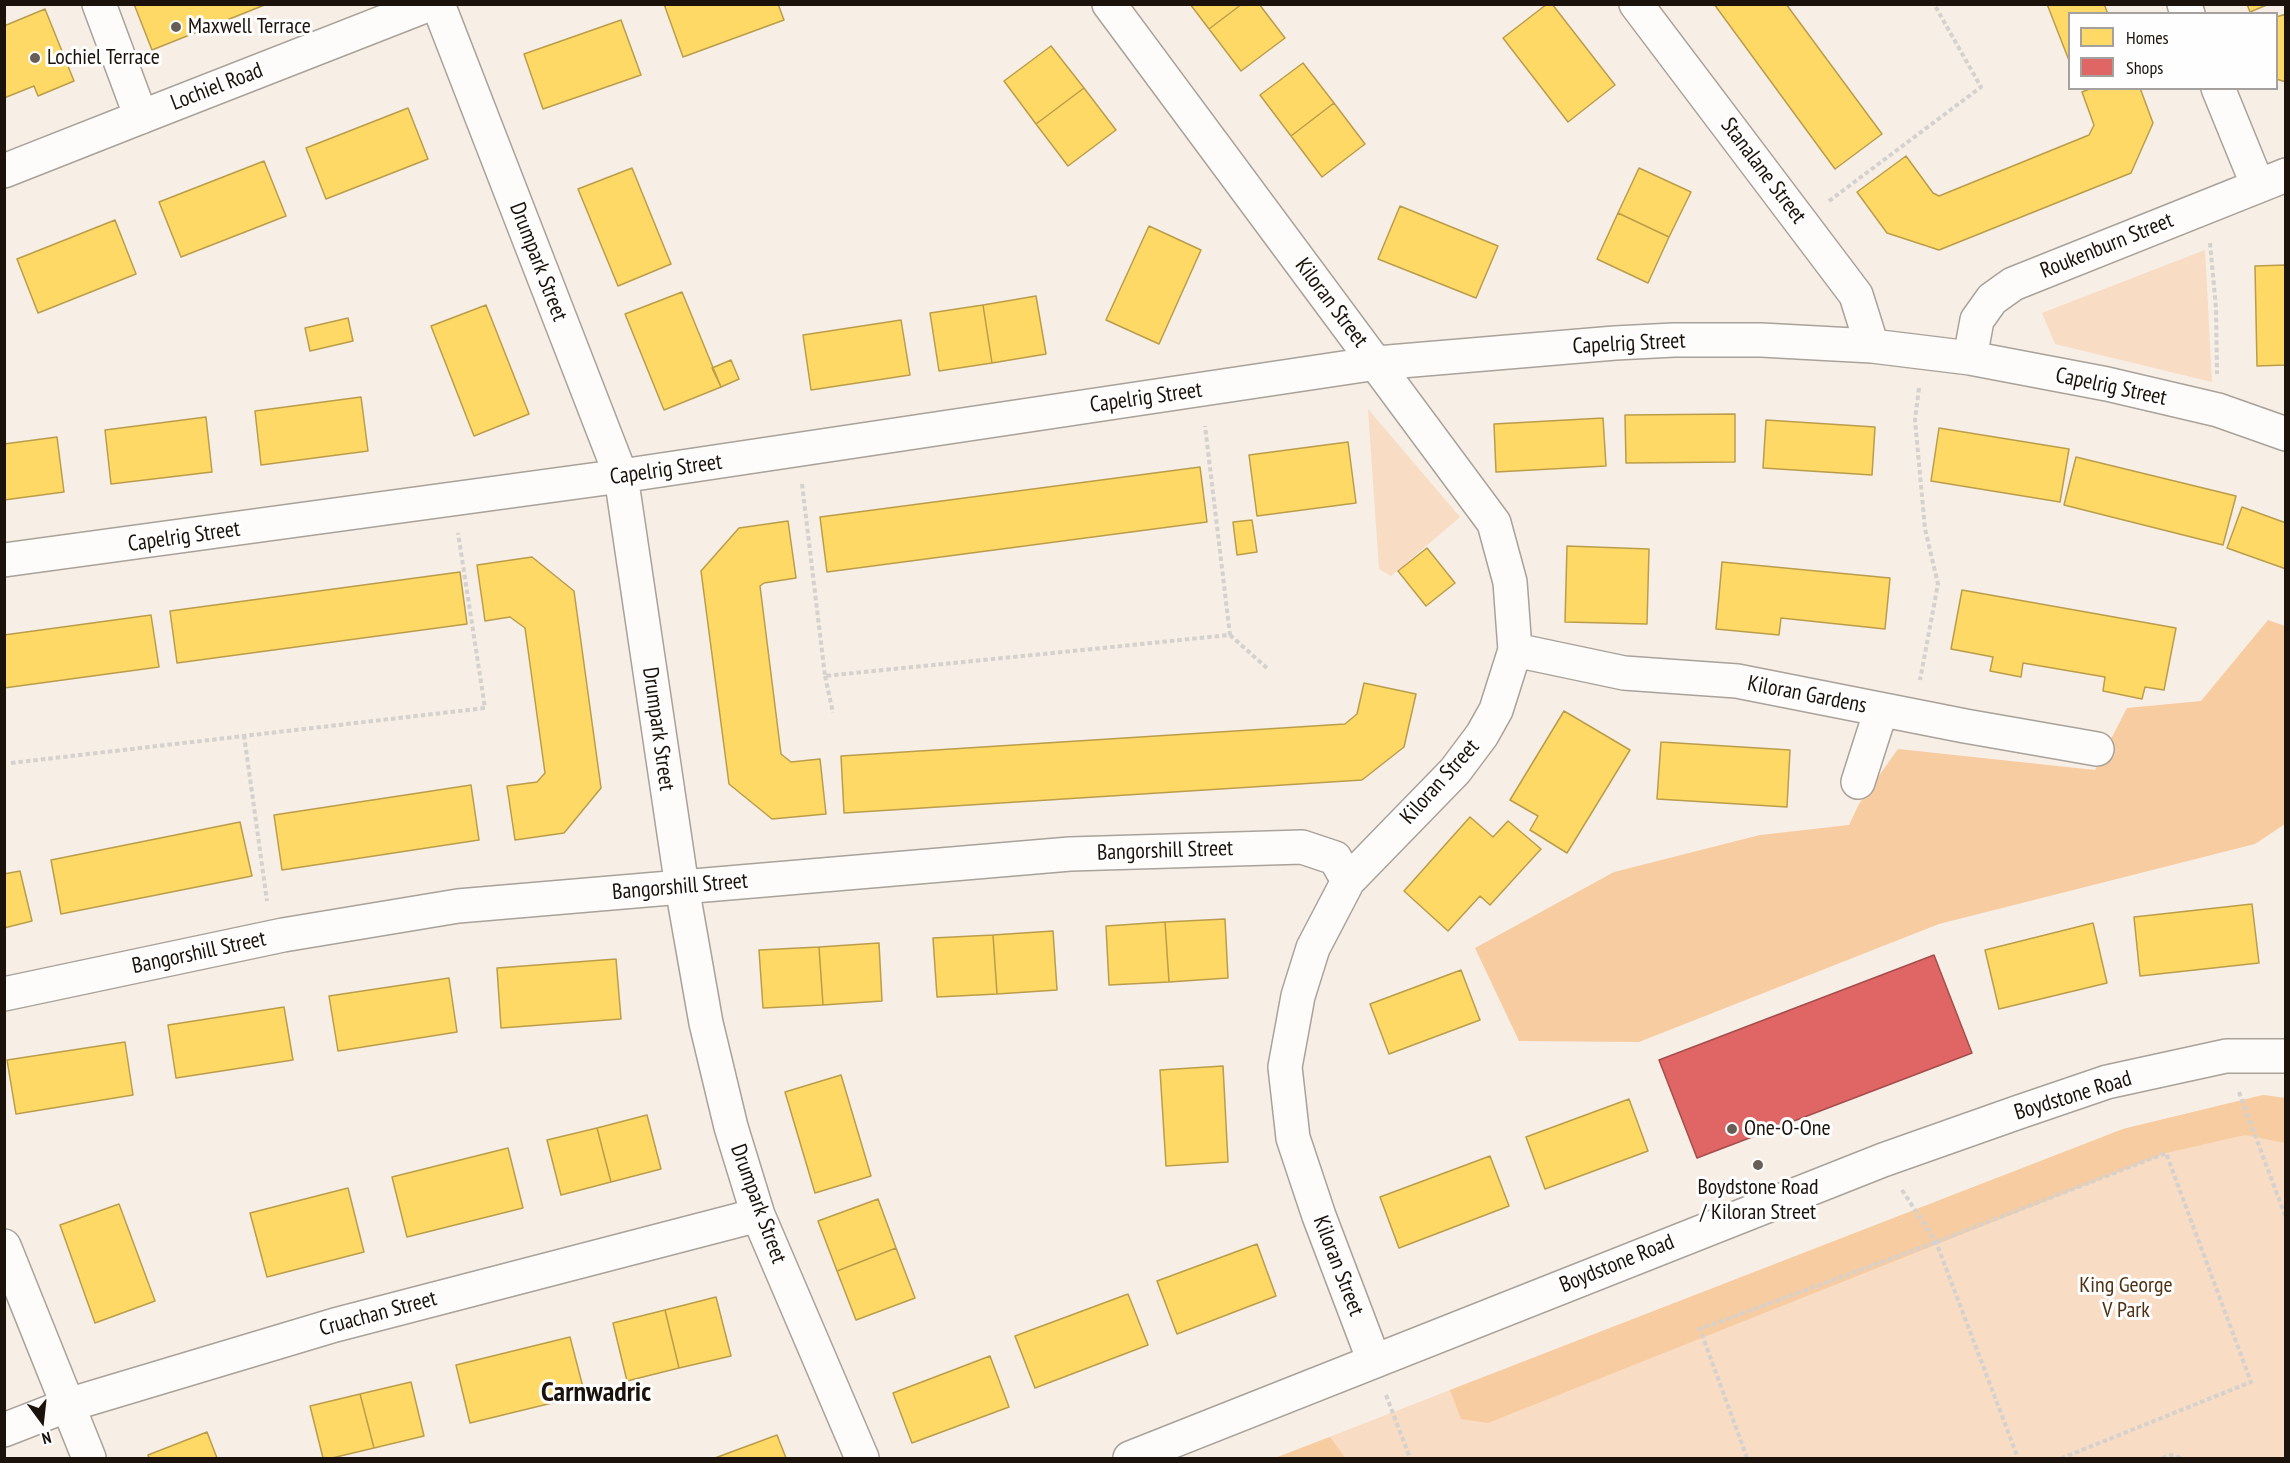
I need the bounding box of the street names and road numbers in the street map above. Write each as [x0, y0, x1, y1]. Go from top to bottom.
street label: Lochiel Road [167, 57, 267, 117]
street label: Stanalane Street [1715, 113, 1811, 229]
street label: Drumpark Street [503, 199, 573, 325]
street label: Roukenburn Street [2037, 207, 2177, 285]
street label: Kiloran Street [1289, 253, 1373, 353]
street label: Capelrig Street [1572, 328, 1686, 360]
street label: Capelrig Street [2053, 362, 2169, 412]
street label: Capelrig Street [1088, 377, 1204, 419]
street label: Capelrig Street [608, 449, 724, 491]
street label: Capelrig Street [126, 516, 242, 558]
street label: Drumpark Street [636, 665, 680, 793]
street label: Kiloran Gardens [1745, 671, 1869, 719]
street label: Kiloran Street [1395, 734, 1485, 830]
street label: Bangorshill Street [1096, 835, 1234, 867]
street label: Bangorshill Street [611, 868, 749, 906]
street label: Bangorshill Street [130, 926, 268, 980]
street label: Boydstone Road [2011, 1066, 2135, 1126]
street label: Drumpark Street [724, 1141, 792, 1267]
street label: Kiloran Street [1307, 1212, 1369, 1320]
street label: Boydstone Road [1556, 1229, 1678, 1299]
street label: Cruachan Street [316, 1286, 440, 1342]

